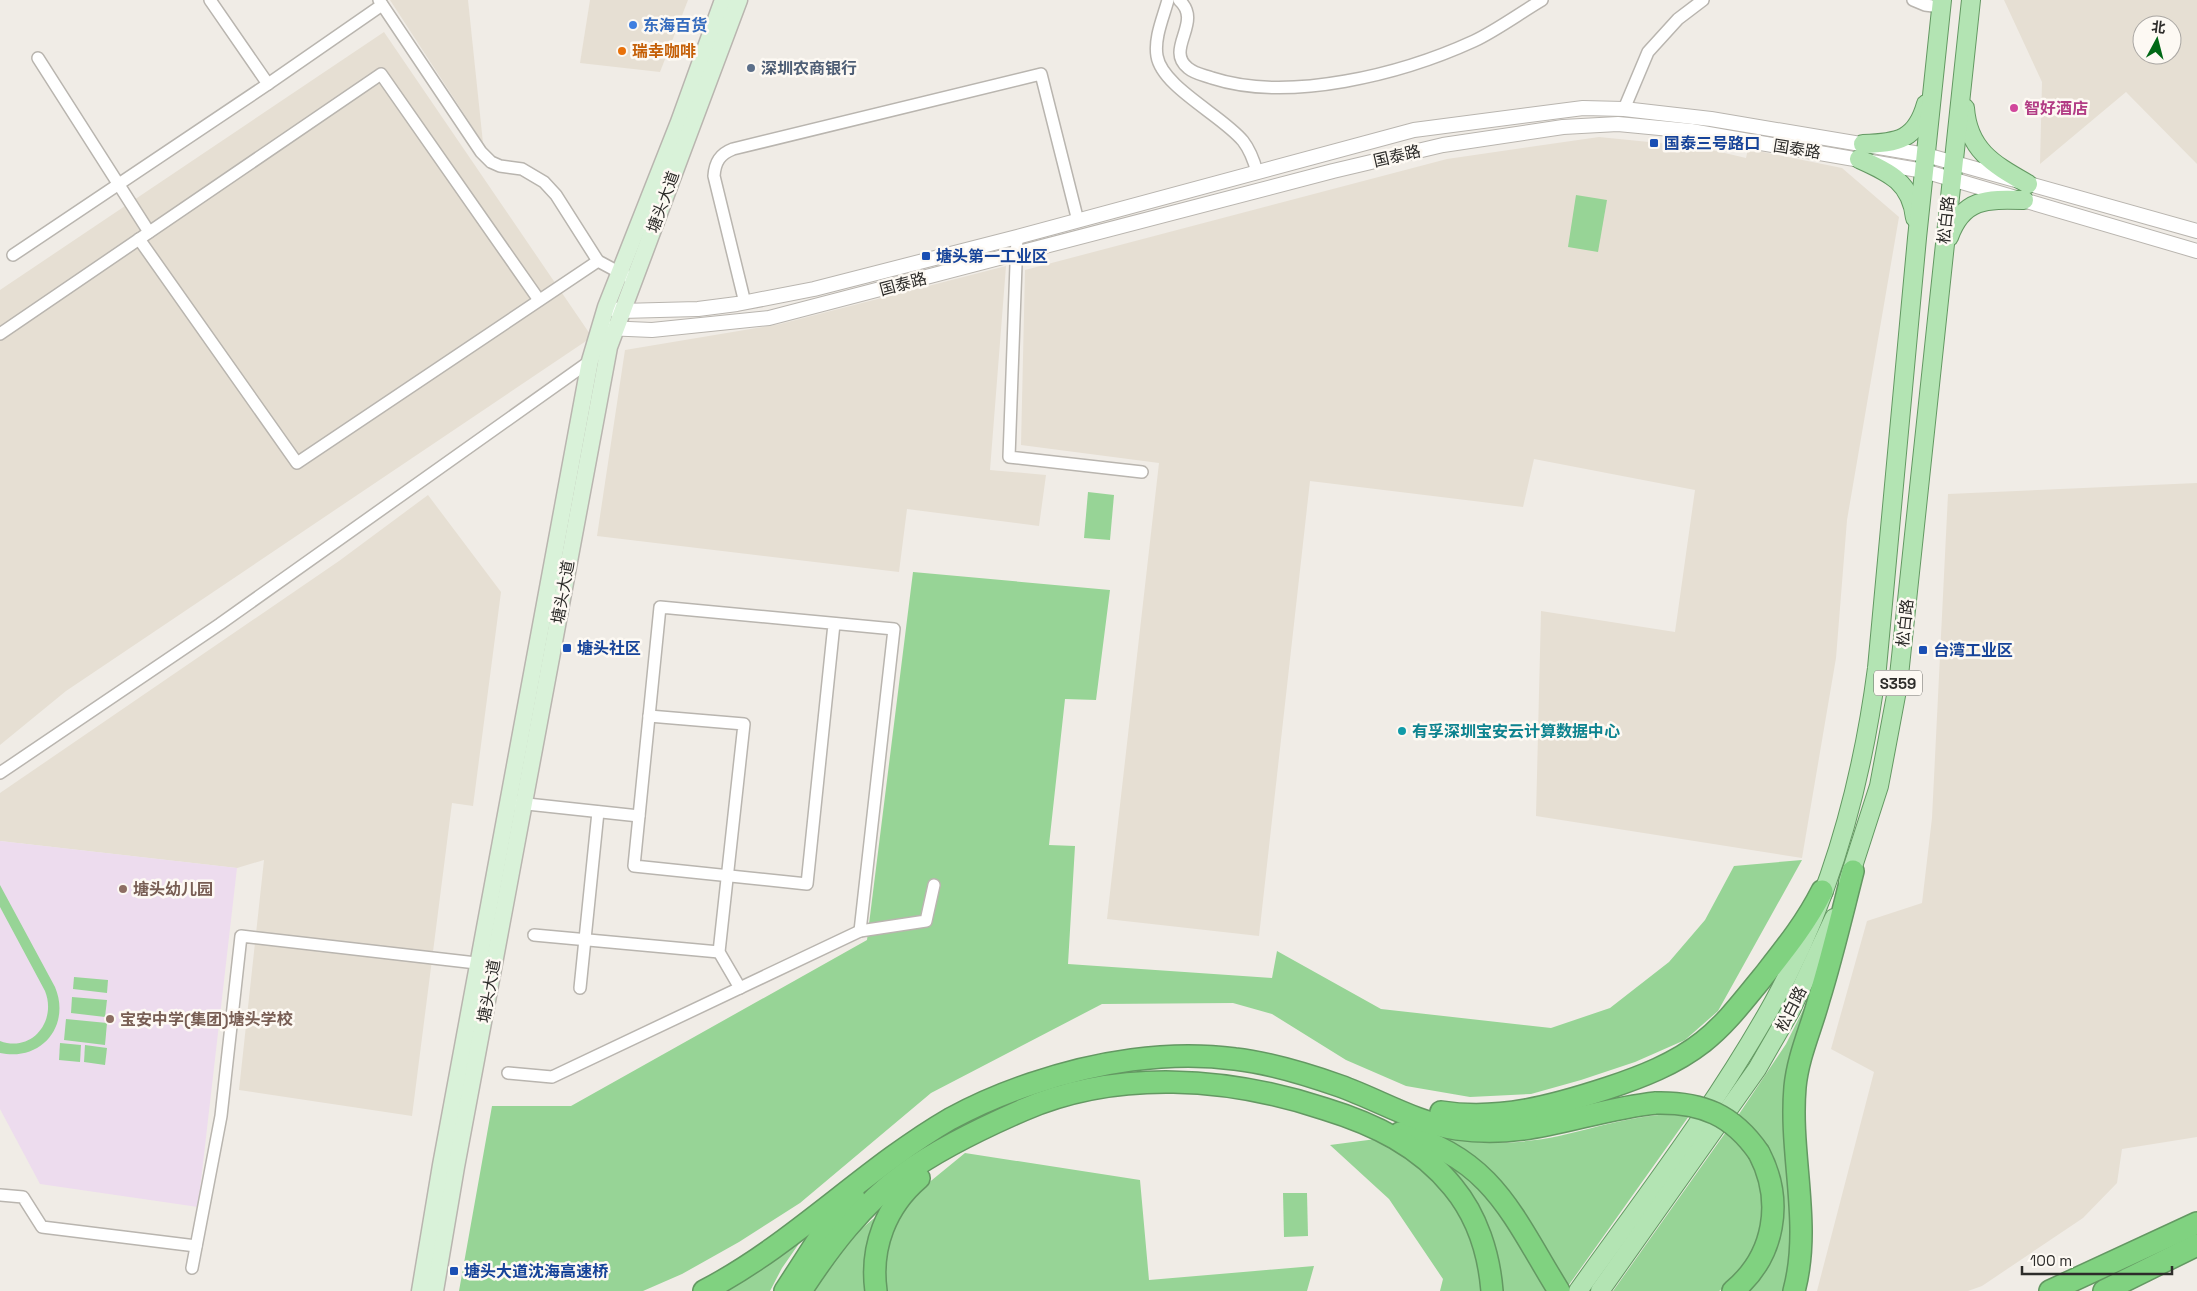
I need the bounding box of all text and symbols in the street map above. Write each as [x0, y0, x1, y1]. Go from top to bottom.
place label: 东海百货 [643, 15, 707, 36]
north arrow [2132, 15, 2182, 65]
text: 北 [2151, 17, 2167, 37]
marker: 东海百货 [627, 19, 639, 31]
place label: 瑞幸咖啡 [632, 41, 696, 62]
marker: 瑞幸咖啡 [616, 45, 628, 57]
place label: 深圳农商银行 [761, 58, 857, 79]
marker: 深圳农商银行 [745, 62, 757, 74]
place label: 智好酒店 [2024, 98, 2088, 119]
marker: 智好酒店 [2008, 102, 2020, 114]
place label: 国泰三号路口 [1664, 133, 1760, 154]
street label: 国泰路 [1772, 135, 1822, 163]
marker: 国泰三号路口 [1648, 137, 1660, 149]
street label: 国泰路 [1371, 140, 1423, 172]
street label: 塘头大道 [642, 168, 684, 236]
street label: 松白路 [1933, 195, 1959, 245]
place label: 塘头第一工业区 [936, 246, 1048, 267]
marker: 塘头第一工业区 [920, 250, 932, 262]
street label: 国泰路 [877, 268, 929, 300]
street label: 塘头大道 [547, 559, 579, 625]
street label: 松白路 [1892, 598, 1918, 648]
place label: 塘头社区 [577, 638, 641, 659]
place label: 台湾工业区 [1933, 640, 2013, 661]
marker: 塘头社区 [561, 642, 573, 654]
marker: 台湾工业区 [1917, 644, 1929, 656]
road number: S359 [1874, 670, 1922, 696]
place label: 有孚深圳宝安云计算数据中心 [1412, 721, 1620, 742]
marker: 有孚深圳宝安云计算数据中心 [1396, 725, 1408, 737]
place label: 塘头幼儿园 [133, 879, 213, 900]
marker: 塘头幼儿园 [117, 883, 129, 895]
street label: 塘头大道 [473, 958, 505, 1024]
street label: 松白路 [1771, 983, 1811, 1035]
place label: 宝安中学(集团)塘头学校 [120, 1009, 294, 1030]
marker: 宝安中学(集团)塘头学校 [104, 1013, 116, 1025]
scale bar [2022, 1244, 2172, 1276]
text: 100 m [2030, 1251, 2072, 1270]
place label: 塘头大道沈海高速桥 [464, 1261, 609, 1282]
marker: 塘头大道沈海高速桥 [448, 1265, 460, 1277]

